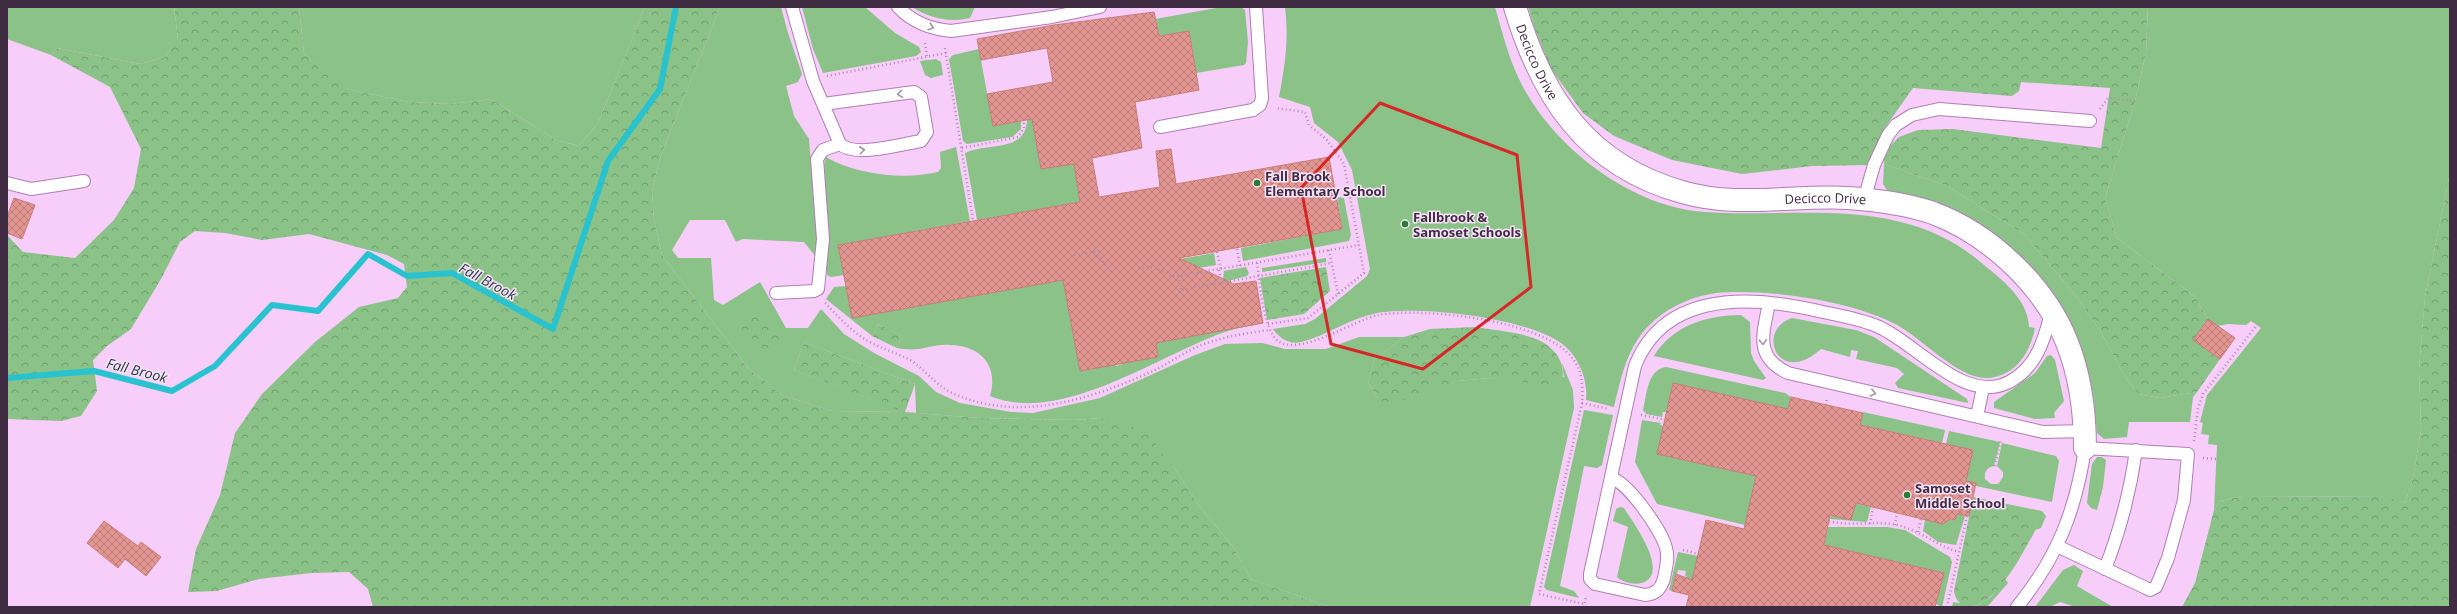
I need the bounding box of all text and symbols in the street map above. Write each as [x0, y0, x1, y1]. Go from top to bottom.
street label: Decicco Drive [1512, 21, 1562, 103]
one-way arrow [927, 22, 934, 31]
one-way arrow [897, 89, 903, 98]
one-way arrow [859, 146, 865, 155]
place label: Fall Brook Elementary School [1265, 167, 1386, 200]
marker: Fall Brook Elementary School [1252, 178, 1262, 188]
street label: Decicco Drive [1784, 189, 1867, 209]
place label: Fallbrook & Samoset Schools [1413, 208, 1521, 241]
marker: Fallbrook & Samoset Schools [1400, 219, 1410, 229]
water label: Fall Brook [456, 258, 521, 304]
one-way arrow [1759, 339, 1768, 345]
water label: Fall Brook [105, 353, 170, 387]
one-way arrow [1870, 388, 1876, 396]
place label: Samoset Middle School [1915, 479, 2005, 512]
marker: Samoset Middle School [1902, 490, 1912, 500]

